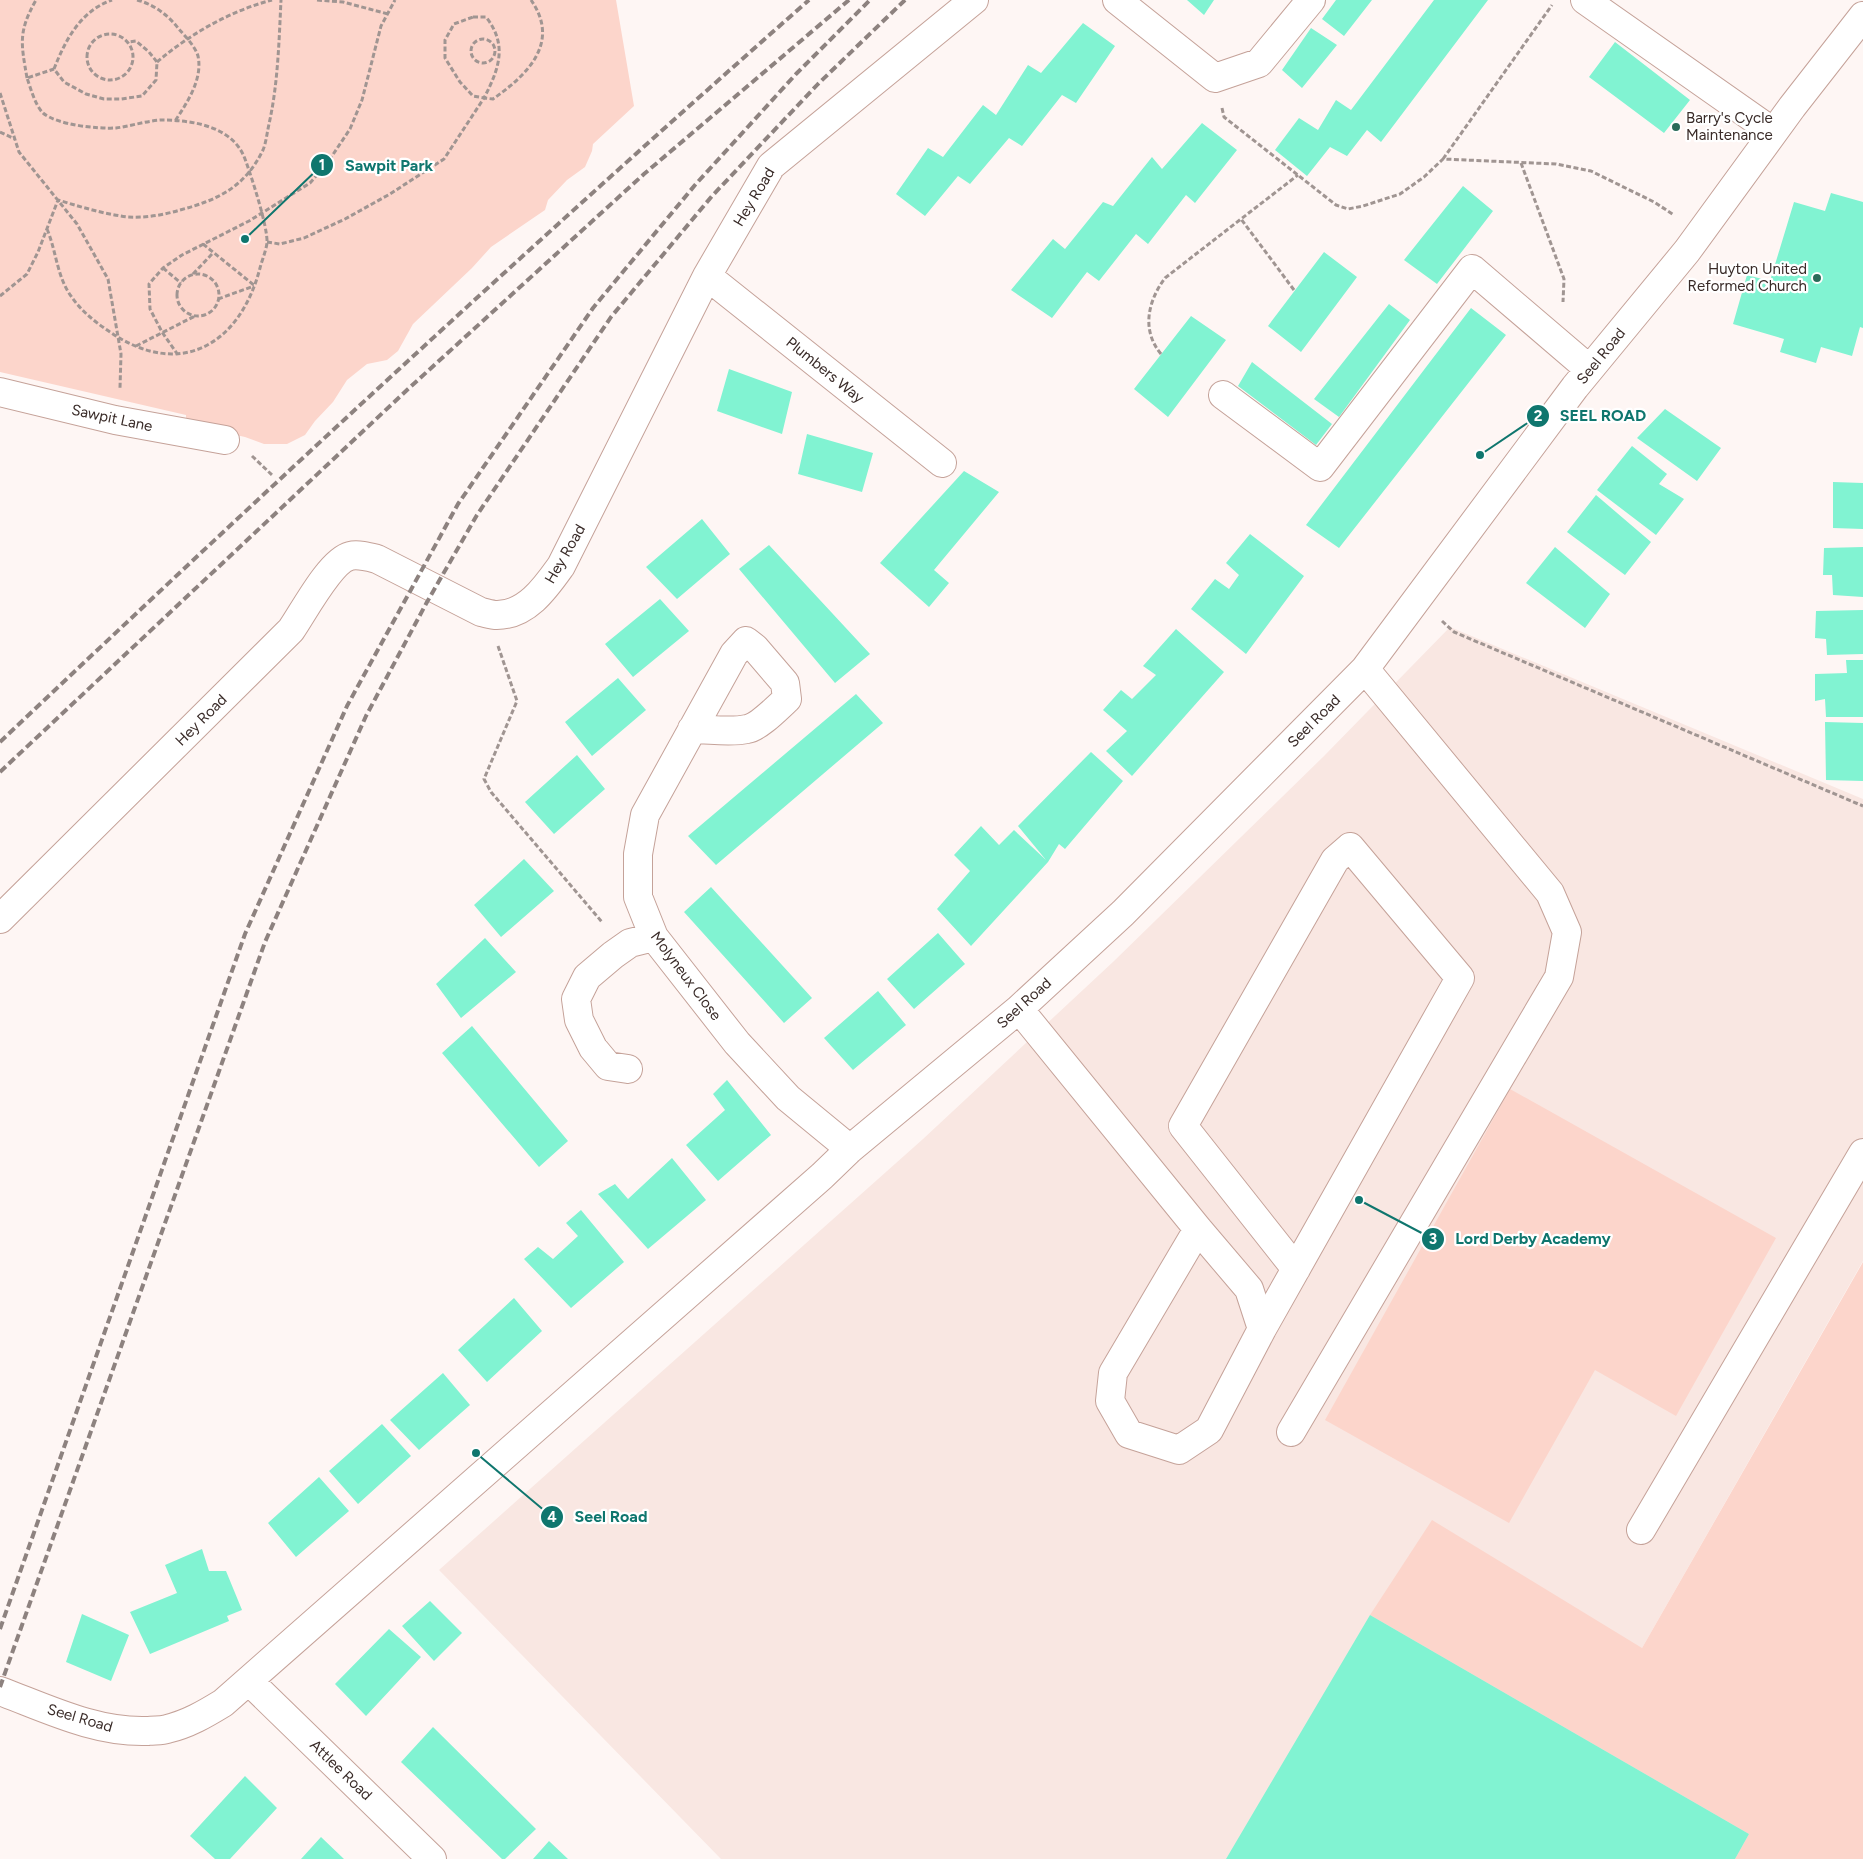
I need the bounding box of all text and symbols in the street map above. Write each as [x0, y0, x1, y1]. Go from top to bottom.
place label: Barry's Cycle Maintenance [1686, 109, 1773, 144]
marker: Barry's Cycle Maintenance [1670, 121, 1682, 133]
callout: Sawpit Park [309, 150, 443, 181]
text: 1 [319, 156, 325, 174]
text: Sawpit Park [345, 156, 433, 175]
street label: Hey Road [729, 164, 779, 230]
place label: Huyton United Reformed Church [1688, 260, 1807, 295]
marker: Huyton United Reformed Church [1811, 272, 1823, 284]
street label: Seel Road [1573, 324, 1629, 388]
street label: Plumbers Way [782, 333, 868, 407]
callout: SEEL ROAD [1525, 400, 1657, 431]
street label: Sawpit Lane [70, 401, 154, 435]
text: SEEL ROAD [1560, 406, 1646, 425]
text: 2 [1534, 407, 1543, 425]
street label: Hey Road [541, 521, 589, 587]
street label: Hey Road [172, 691, 230, 749]
street label: Seel Road [1284, 691, 1344, 751]
street label: Molyneux Close [647, 928, 725, 1024]
street label: Seel Road [993, 974, 1055, 1032]
callout: Lord Derby Academy [1420, 1223, 1621, 1254]
text: Lord Derby Academy [1455, 1229, 1612, 1248]
text: 3 [1429, 1230, 1437, 1248]
callout: Seel Road [540, 1501, 657, 1532]
text: Seel Road [575, 1507, 647, 1526]
text: 4 [547, 1508, 557, 1526]
street label: Seel Road [45, 1700, 115, 1736]
street label: Attlee Road [306, 1736, 376, 1804]

